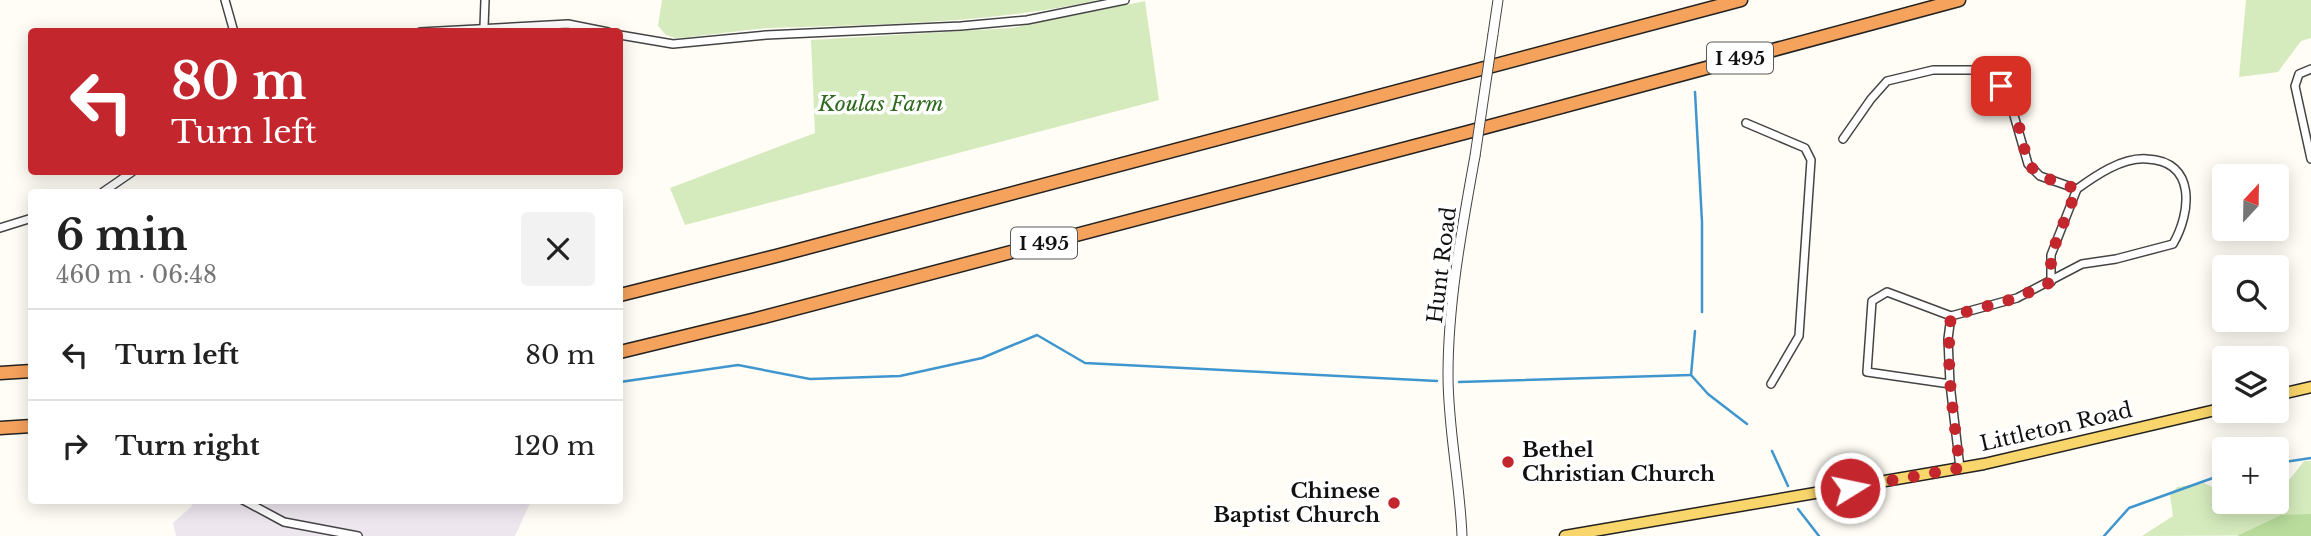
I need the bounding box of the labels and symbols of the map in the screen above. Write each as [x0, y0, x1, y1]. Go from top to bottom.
road number: I 495 [1707, 43, 1773, 74]
pin [1971, 56, 2031, 116]
park label: Koulas Farm [817, 91, 944, 117]
north arrow [2212, 164, 2289, 242]
street label: Hunt Road [1422, 205, 1462, 325]
road number: I 495 [1011, 228, 1077, 258]
street label: Littleton Road [1977, 397, 2135, 457]
place label: Bethel Christian Church [1522, 437, 1715, 487]
position arrow [1813, 451, 1887, 525]
marker: Bethel Christian Church [1500, 454, 1516, 470]
place label: Chinese Baptist Church [1213, 478, 1380, 528]
marker: Chinese Baptist Church [1386, 495, 1402, 511]

